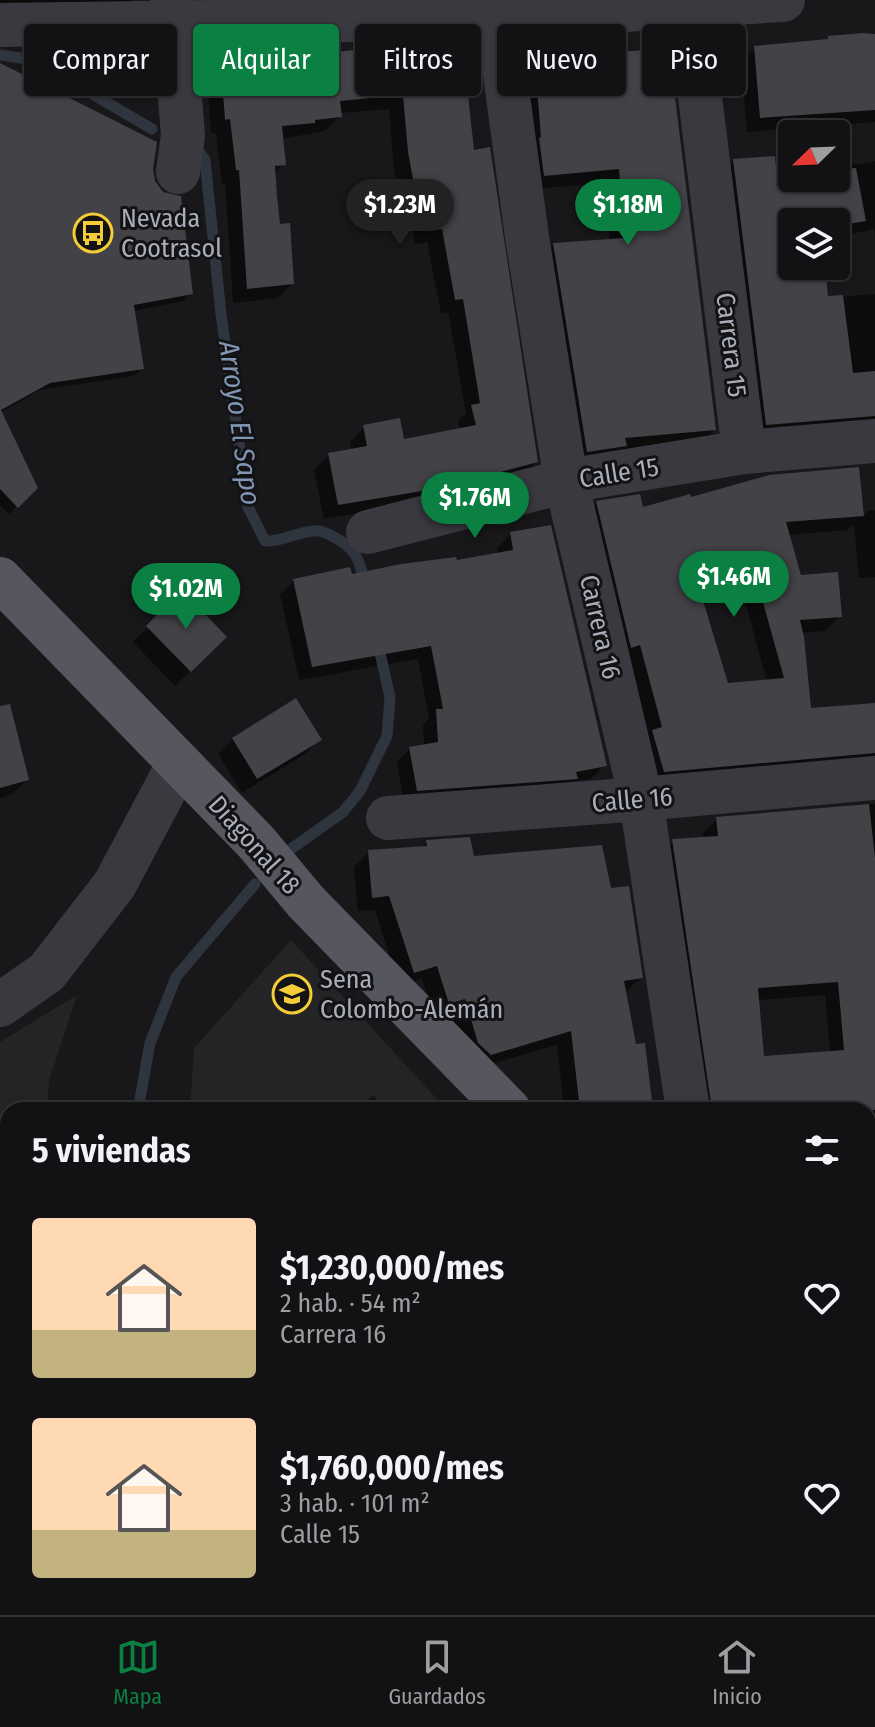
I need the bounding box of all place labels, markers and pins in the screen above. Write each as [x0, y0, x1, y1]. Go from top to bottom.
pin: $1.23M [335, 179, 465, 247]
pin: $1.18M [563, 179, 693, 247]
place label: Nevada Cootrasol [121, 203, 222, 264]
bus stop icon: Nevada Cootrasol [72, 212, 114, 254]
pin: $1.76M [410, 472, 540, 540]
pin: $1.46M [669, 551, 799, 619]
pin: $1.02M [121, 563, 251, 631]
place label: Sena Colombo-Alemán [320, 964, 503, 1025]
school or university icon: Sena Colombo-Alemán [271, 973, 313, 1015]

